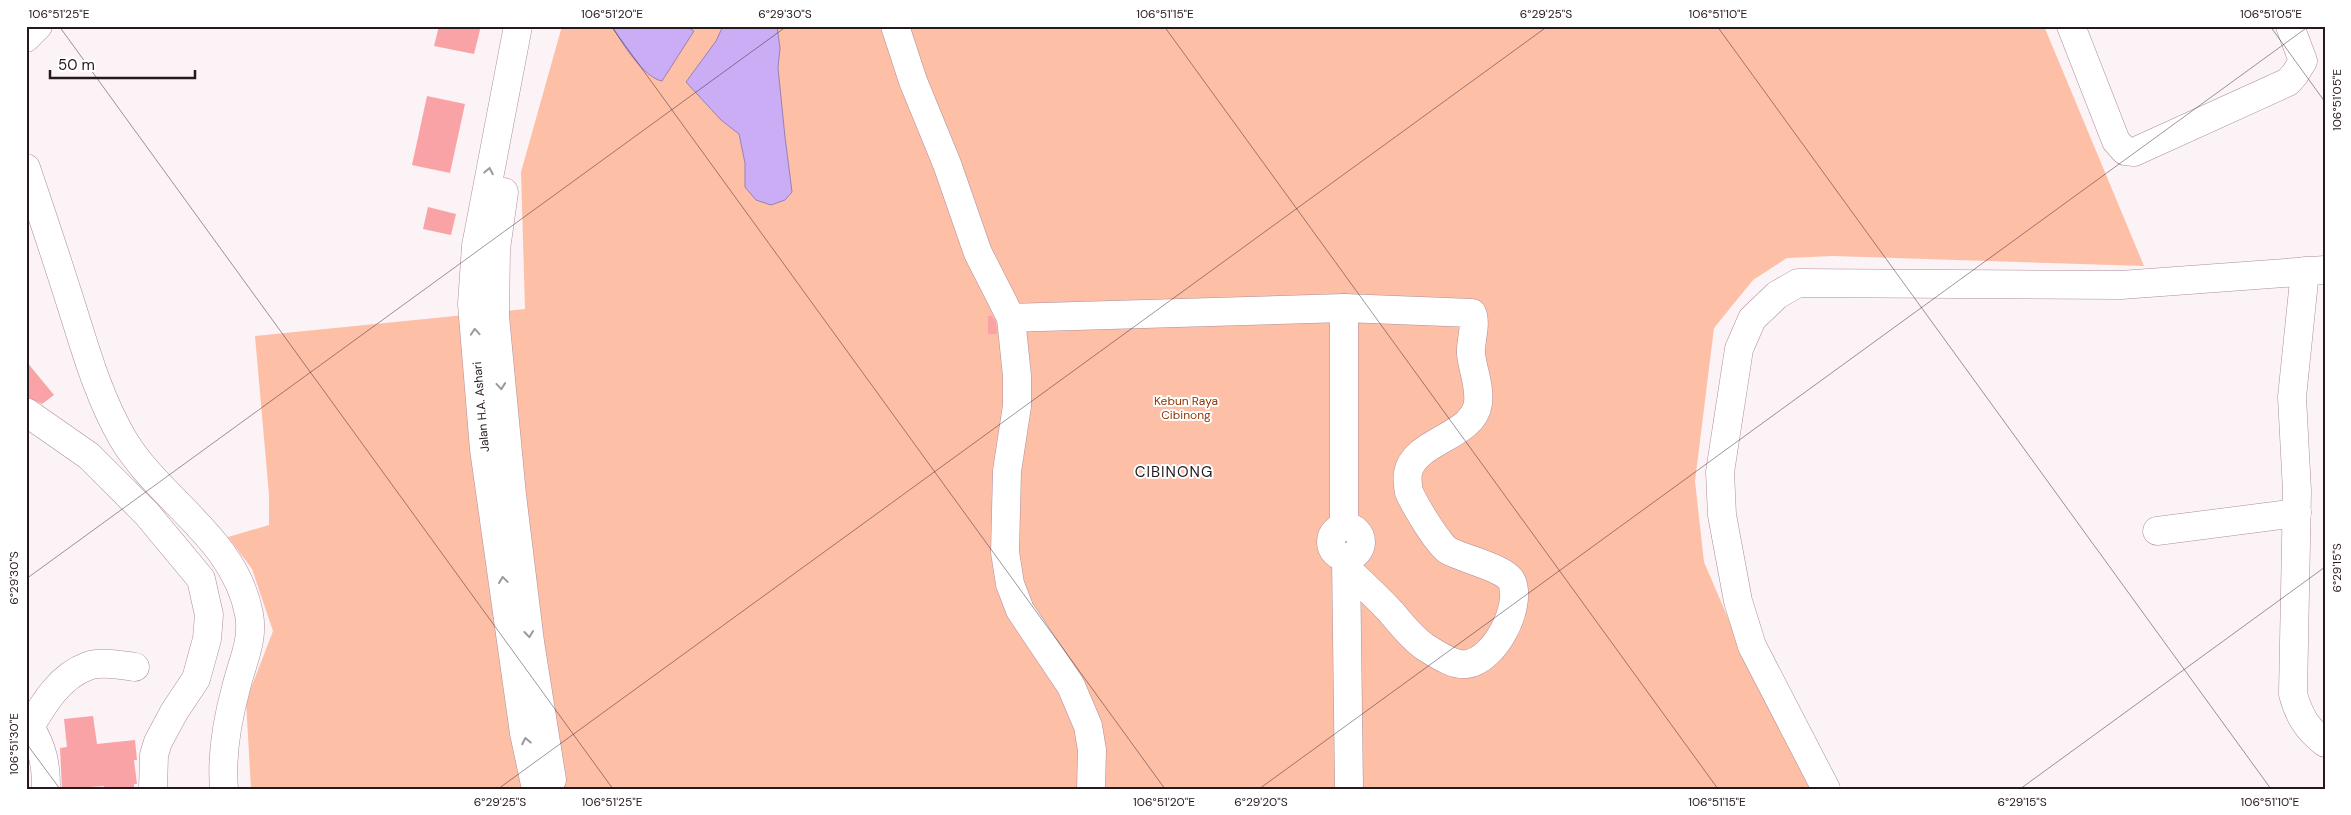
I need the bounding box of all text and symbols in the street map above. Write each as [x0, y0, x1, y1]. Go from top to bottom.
text: 106°51'25"E [29, 6, 90, 22]
text: 106°51'20"E [581, 6, 643, 22]
text: 6°29'30"S [758, 6, 812, 22]
text: 106°51'15"E [1136, 6, 1194, 22]
text: 6°29'25"S [1520, 6, 1572, 22]
text: 106°51'10"E [1689, 6, 1748, 22]
text: 106°51'05"E [2240, 6, 2302, 22]
scale bar [50, 48, 195, 80]
text: 50 m [58, 55, 95, 75]
text: 106°51'05"E [2329, 69, 2345, 131]
one-way arrow [484, 166, 494, 175]
one-way arrow [469, 328, 480, 336]
street label: Jalan H.A. Ashari [469, 361, 493, 453]
one-way arrow [495, 382, 506, 390]
park label: Kebun Raya Cibinong [1154, 393, 1218, 423]
district label: CIBINONG [1135, 462, 1213, 482]
text: 6°29'15"S [2329, 543, 2345, 593]
text: 6°29'30"S [6, 551, 22, 605]
one-way arrow [498, 576, 509, 584]
one-way arrow [523, 631, 534, 639]
text: 106°51'30"E [6, 713, 22, 775]
one-way arrow [521, 737, 532, 745]
text: 6°29'25"S [474, 794, 526, 810]
text: 106°51'25"E [582, 794, 643, 810]
text: 106°51'20"E [1133, 794, 1195, 810]
text: 6°29'20"S [1234, 794, 1288, 810]
text: 106°51'15"E [1688, 794, 1746, 810]
text: 6°29'15"S [1997, 794, 2047, 810]
text: 106°51'10"E [2241, 794, 2300, 810]

